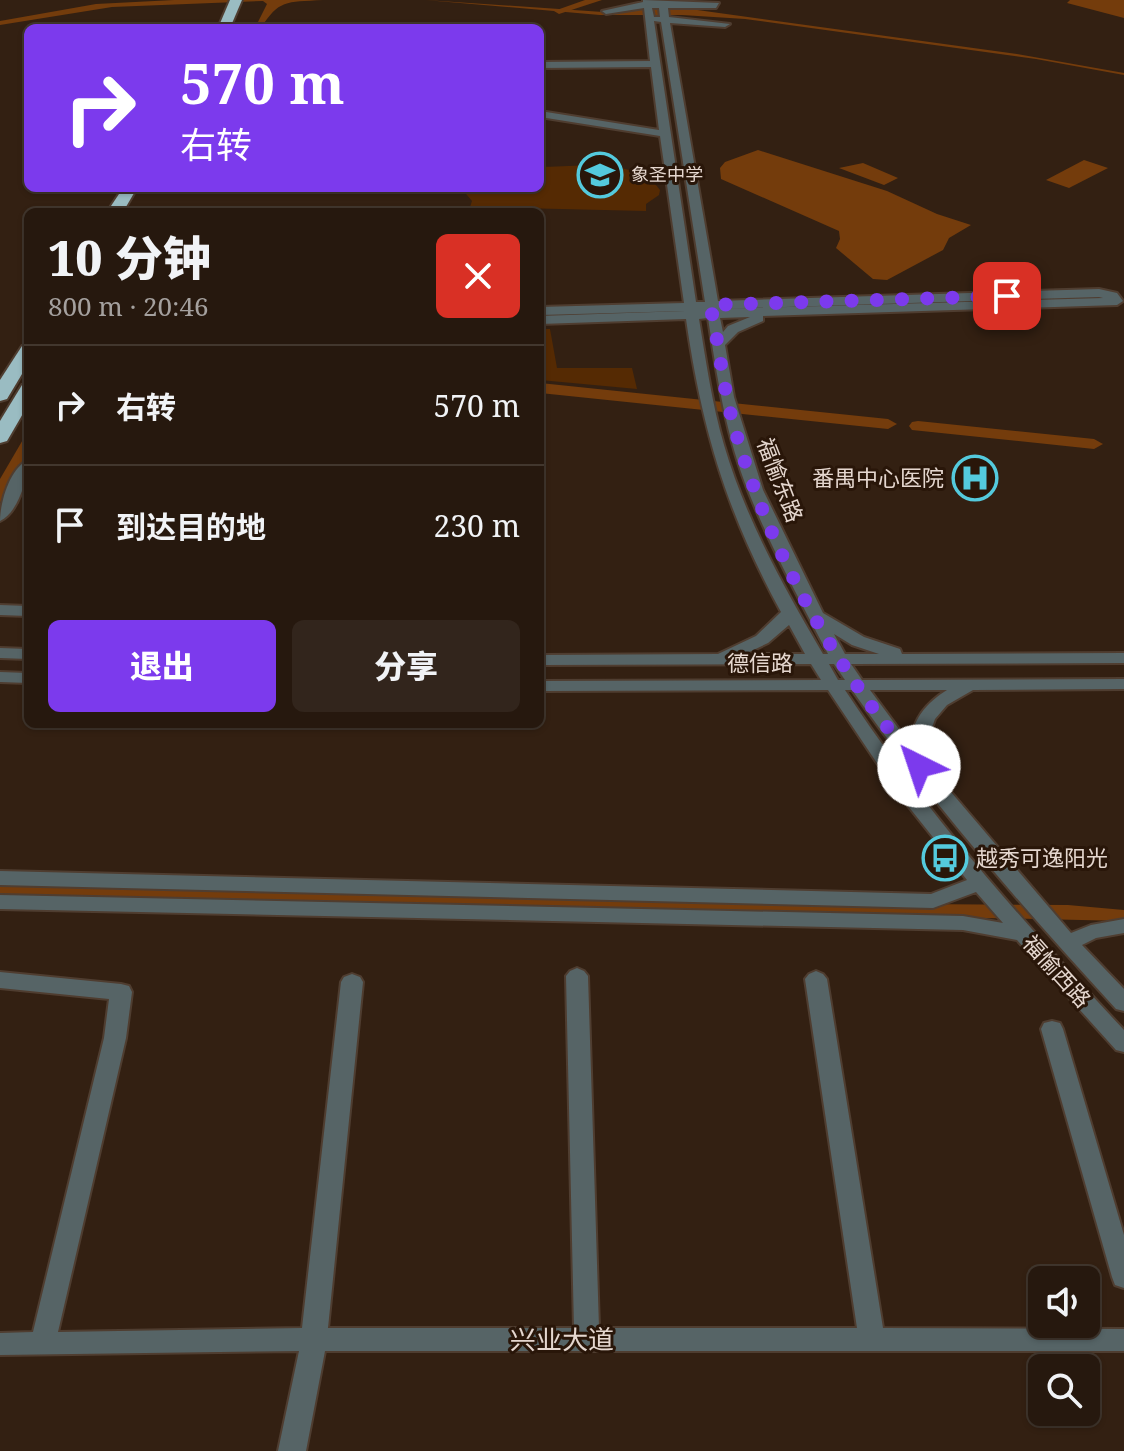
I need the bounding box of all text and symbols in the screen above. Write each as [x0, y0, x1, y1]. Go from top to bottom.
text: 570 m [180, 44, 345, 120]
icon: right [48, 56, 152, 160]
text: 右转 [180, 120, 252, 169]
school or university icon: 象圣中学 [576, 151, 624, 199]
place label: 象圣中学 [631, 162, 703, 186]
text: 10 分钟 [48, 225, 211, 290]
button: close [436, 234, 520, 318]
pin [973, 262, 1041, 330]
icon: arrive [985, 274, 1029, 318]
text: 800 m · 20:46 [48, 288, 209, 324]
icon: right [48, 383, 92, 427]
text: 570 m [434, 385, 520, 426]
text: 右转 [116, 386, 176, 427]
street label: 福愉东路 [751, 433, 811, 526]
hospital icon: 番禺中心医院 [951, 454, 999, 502]
place label: 番禺中心医院 [812, 462, 944, 492]
icon: arrive [48, 503, 92, 547]
text: 230 m [434, 505, 520, 546]
text: 到达目的地 [116, 506, 266, 547]
button: 退出 [48, 620, 276, 712]
button: 分享 [292, 620, 520, 712]
street label: 德信路 [727, 647, 793, 677]
position arrow [877, 724, 961, 808]
bus stop icon: 越秀可逸阳光 [921, 834, 969, 882]
place label: 越秀可逸阳光 [976, 842, 1108, 872]
street label: 福愉西路 [1017, 928, 1098, 1013]
map controls [1028, 1266, 1100, 1426]
button: sound [1028, 1266, 1100, 1338]
street label: 兴业大道 [510, 1321, 614, 1357]
button: search [1028, 1354, 1100, 1426]

